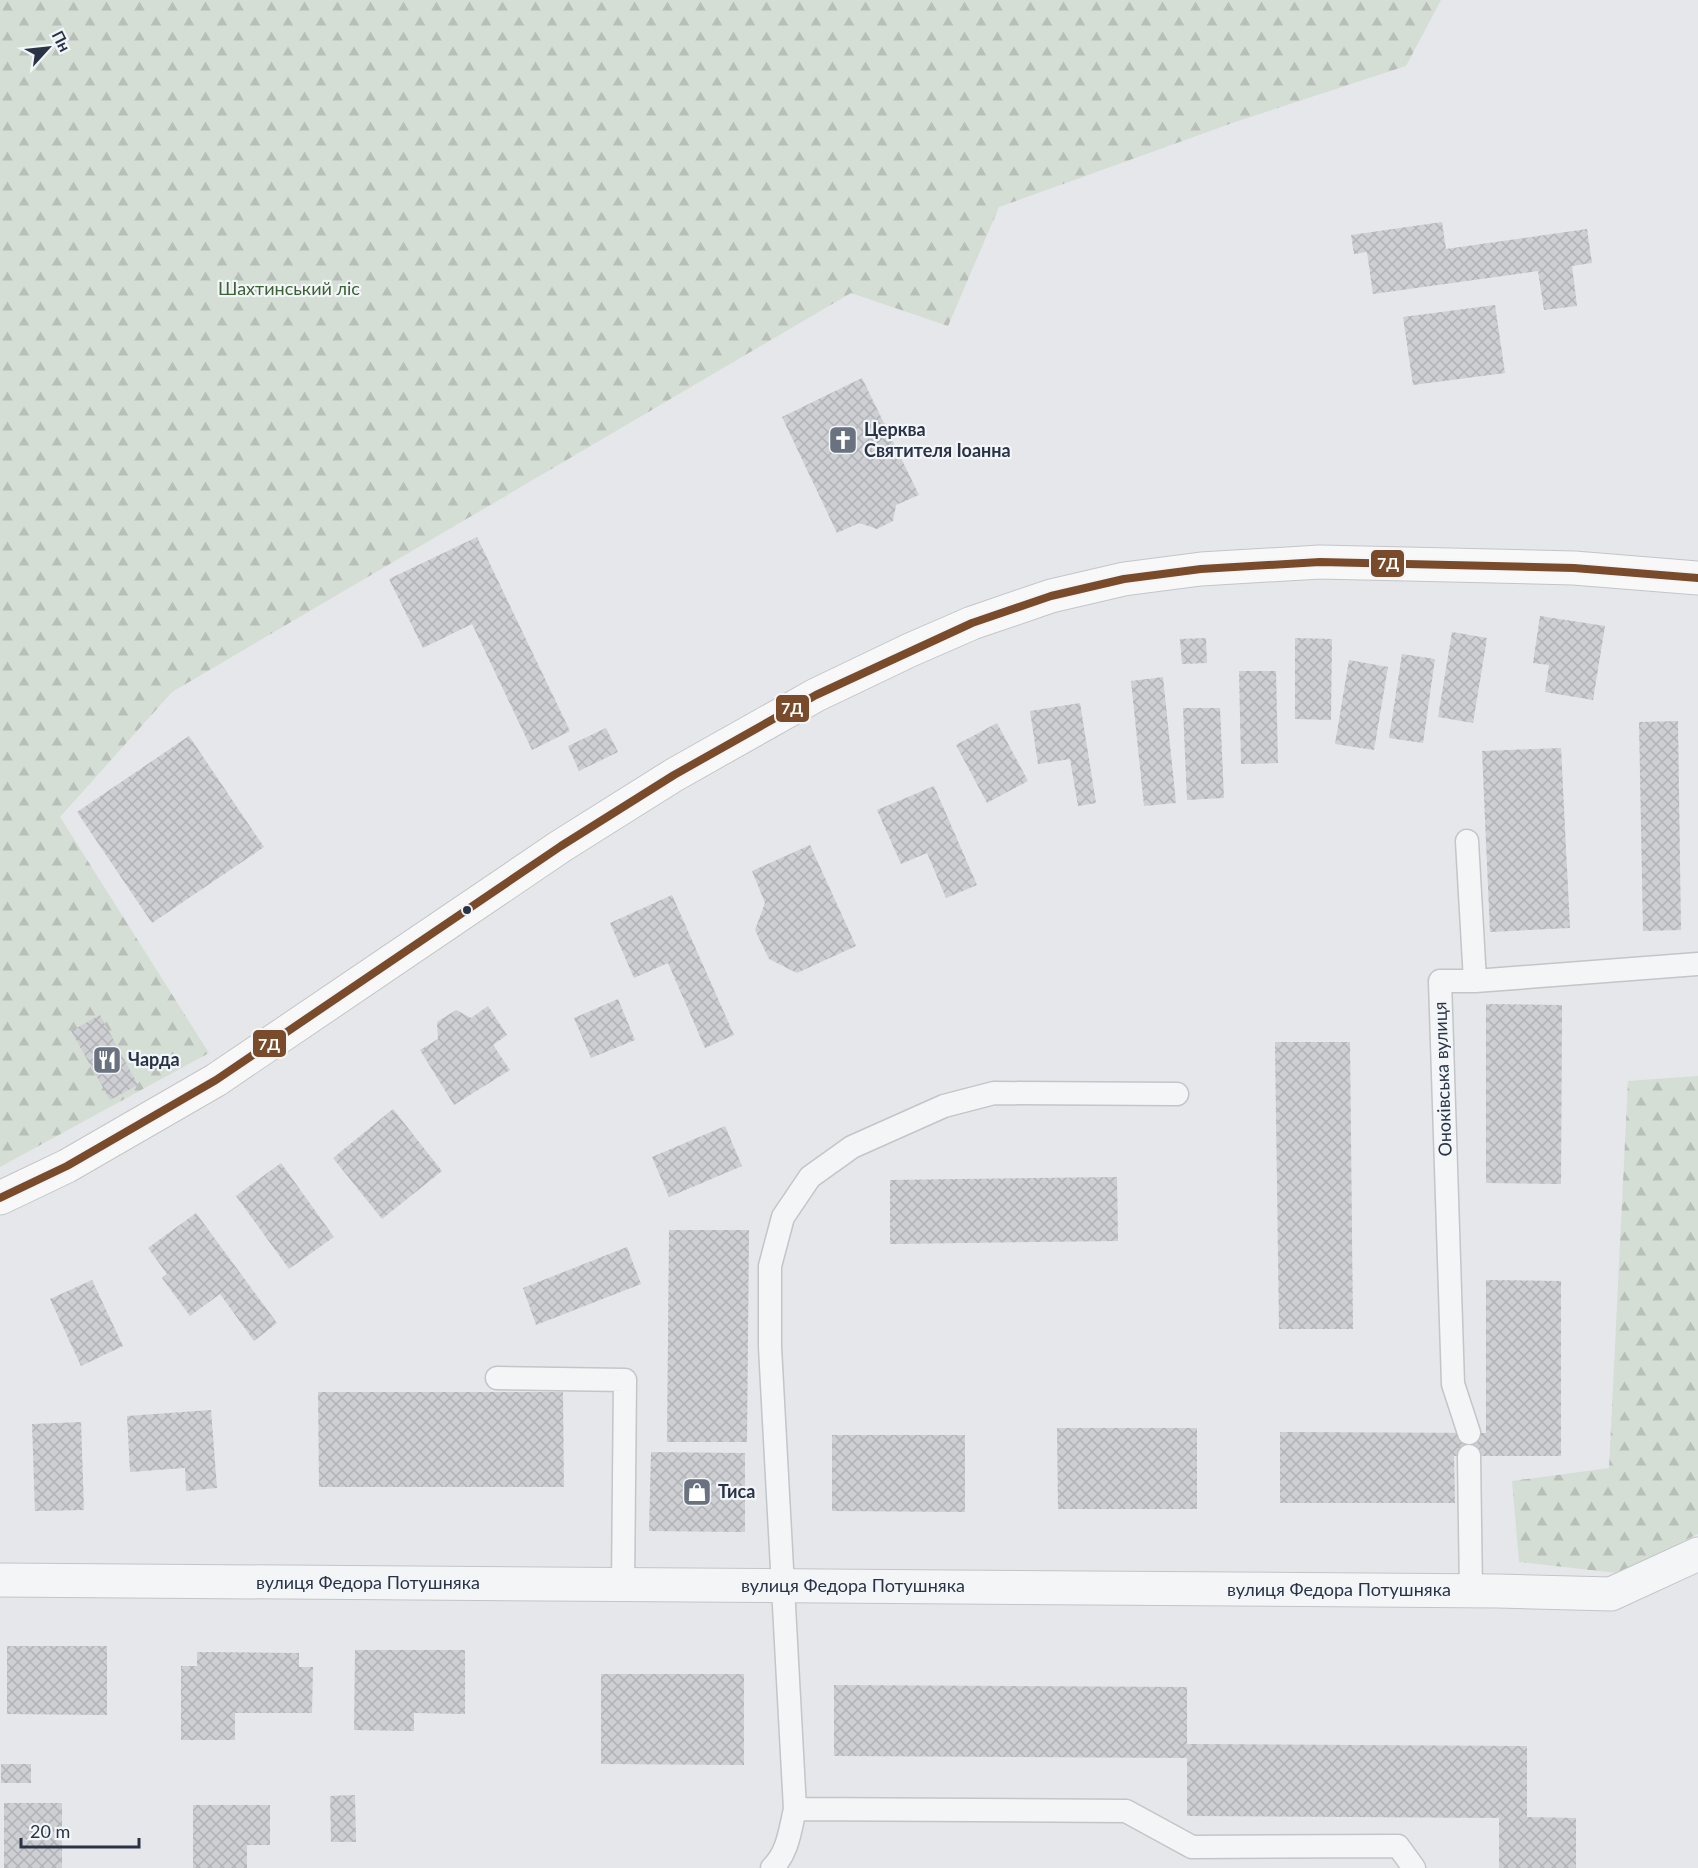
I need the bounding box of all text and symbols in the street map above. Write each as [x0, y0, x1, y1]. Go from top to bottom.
north arrow [18, 18, 78, 78]
text: Пн [49, 27, 75, 55]
park label: Шахтинський ліс [218, 277, 360, 299]
place label: Церква Святителя Іоанна [864, 418, 1011, 461]
church icon: Церква Святителя Іоанна [827, 424, 859, 456]
line badge: 7Д [1370, 549, 1405, 578]
text: 7Д [1377, 553, 1399, 572]
line badge: 7Д [775, 694, 810, 723]
text: 7Д [781, 698, 803, 717]
unlabelled marker [461, 904, 473, 916]
street label: Оноківська вулиця [1428, 1001, 1456, 1157]
line badge: 7Д [252, 1029, 287, 1058]
text: 7Д [258, 1034, 280, 1053]
restaurant icon: Чарда [91, 1044, 123, 1076]
place label: Чарда [128, 1048, 180, 1070]
shop icon: Тиса [681, 1476, 713, 1508]
place label: Тиса [718, 1480, 755, 1502]
street label: вулиця Федора Потушняка [256, 1571, 480, 1593]
street label: вулиця Федора Потушняка [741, 1574, 965, 1596]
street label: вулиця Федора Потушняка [1227, 1578, 1451, 1600]
scale bar [21, 1811, 140, 1849]
text: 20 m [30, 1820, 70, 1842]

